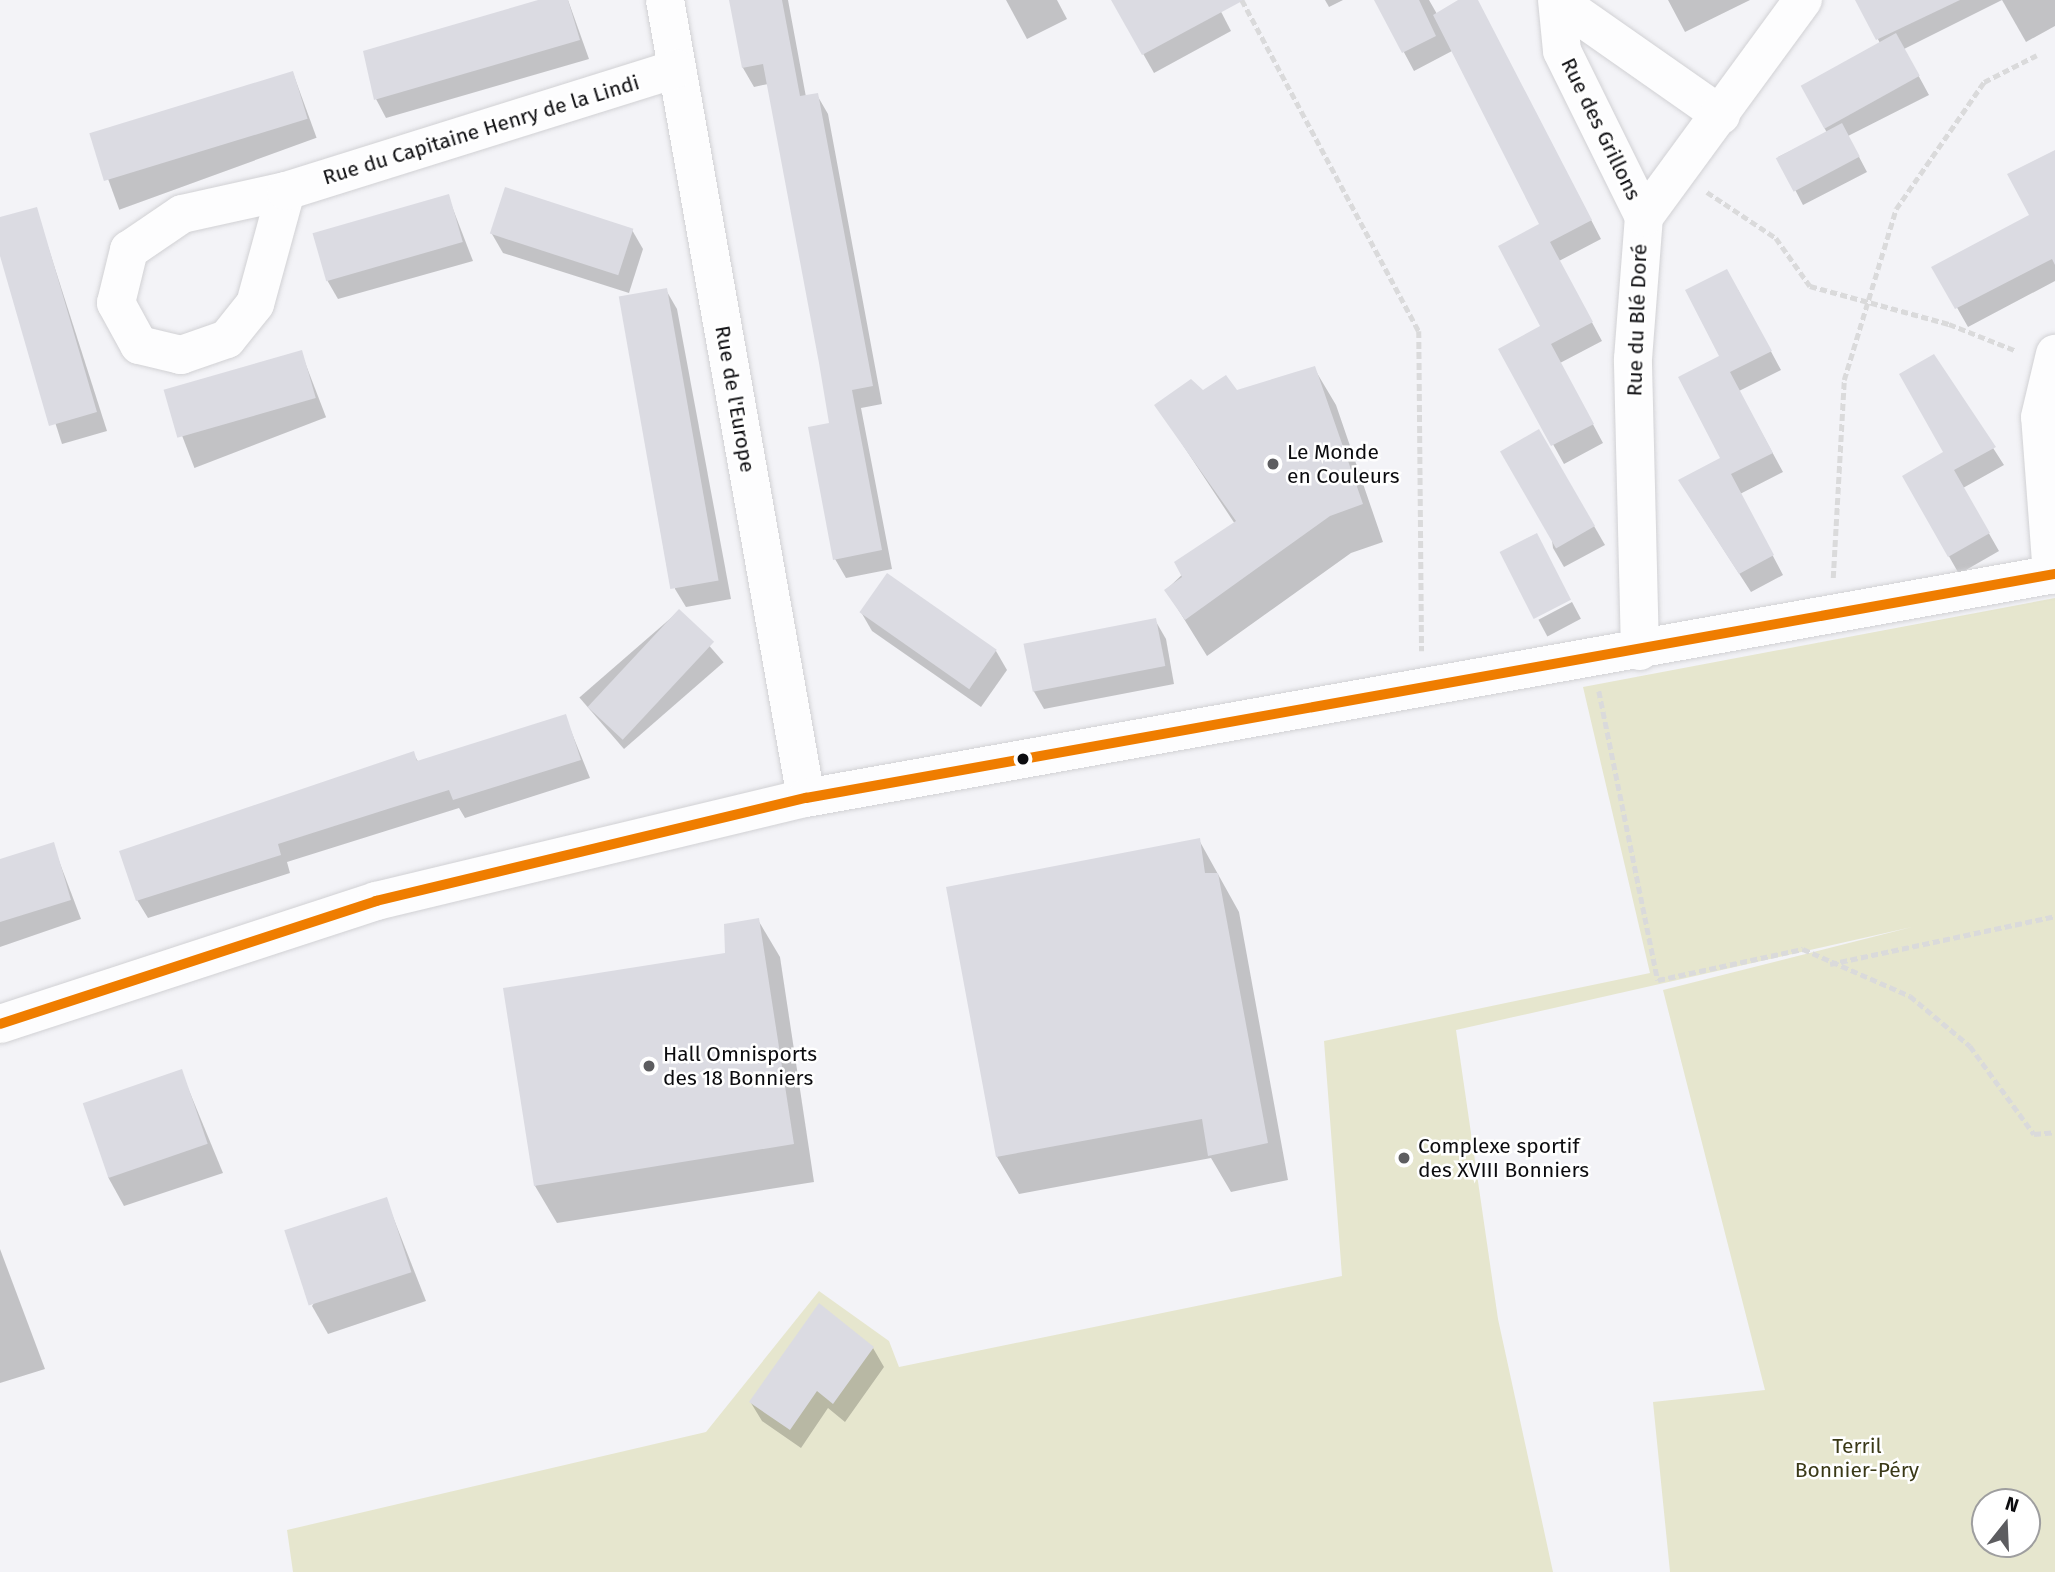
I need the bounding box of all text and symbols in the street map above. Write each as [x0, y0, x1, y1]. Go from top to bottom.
street label: Rue des Grillons [1556, 54, 1646, 204]
street label: Rue du Capitaine Henry de la Lindi [320, 70, 642, 190]
street label: Rue du Blé Doré [1622, 243, 1652, 397]
street label: Rue de l'Europe [710, 324, 760, 474]
place label: Le Monde en Couleurs [1287, 439, 1399, 489]
marker: Le Monde en Couleurs [1265, 456, 1281, 472]
unlabelled marker [1016, 752, 1030, 766]
place label: Hall Omnisports des 18 Bonniers [663, 1041, 817, 1091]
marker: Hall Omnisports des 18 Bonniers [641, 1058, 657, 1074]
place label: Complexe sportif des XVIII Bonniers [1418, 1133, 1589, 1183]
marker: Complexe sportif des XVIII Bonniers [1396, 1150, 1412, 1166]
park label: Terril Bonnier-Péry [1795, 1433, 1919, 1483]
north arrow [1971, 1488, 2041, 1558]
text: N [2002, 1492, 2022, 1517]

